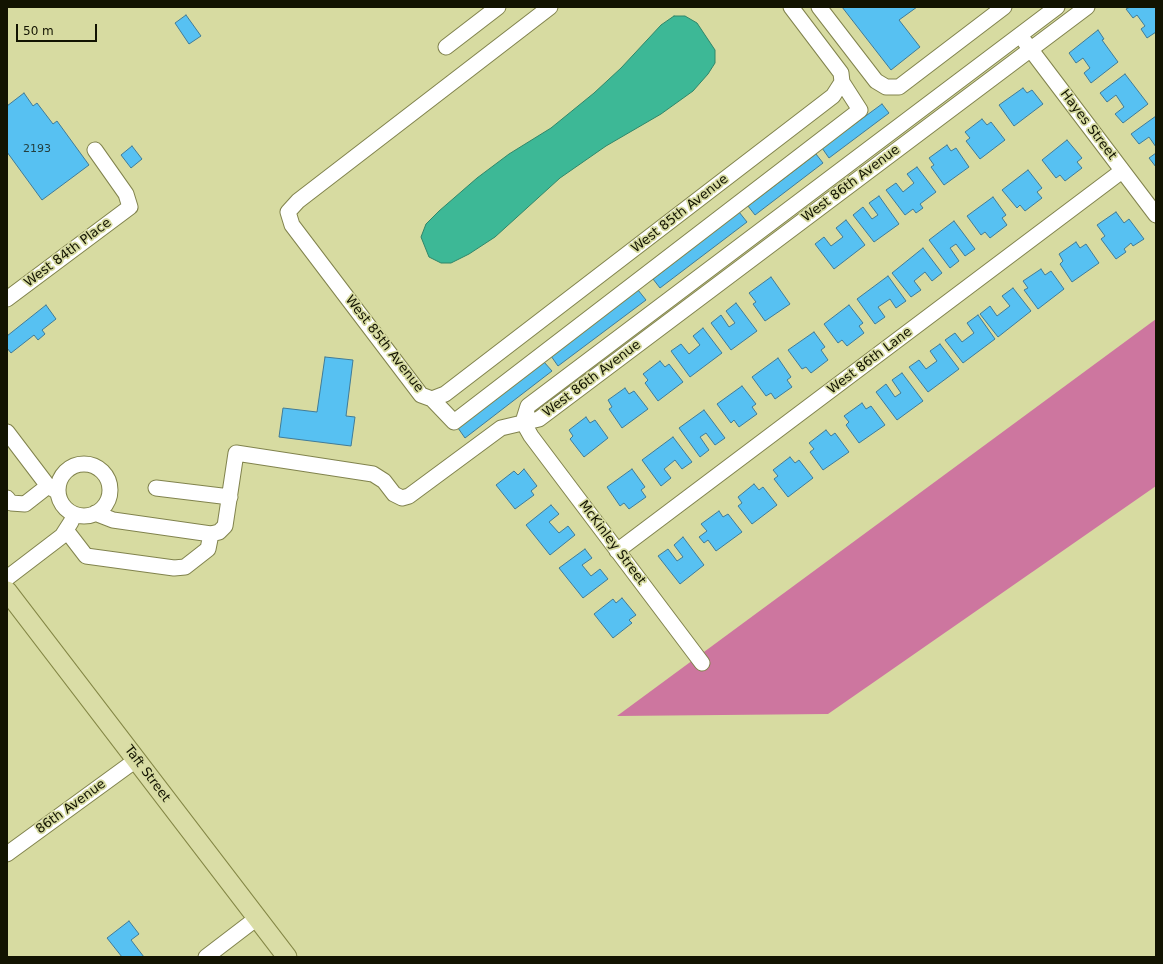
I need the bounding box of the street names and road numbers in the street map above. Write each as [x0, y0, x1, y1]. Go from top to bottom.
street label: Hayes Street [1057, 87, 1119, 163]
street label: West 86th Avenue [799, 142, 903, 226]
street label: West 85th Avenue [629, 171, 731, 257]
street label: West 84th Place [22, 215, 114, 291]
street label: West 85th Avenue [341, 293, 427, 395]
street label: West 86th Lane [825, 324, 915, 398]
street label: West 86th Avenue [540, 337, 644, 421]
street label: McKinley Street [575, 498, 649, 588]
street label: Taft Street [121, 743, 173, 805]
street label: 86th Avenue [33, 776, 109, 838]

